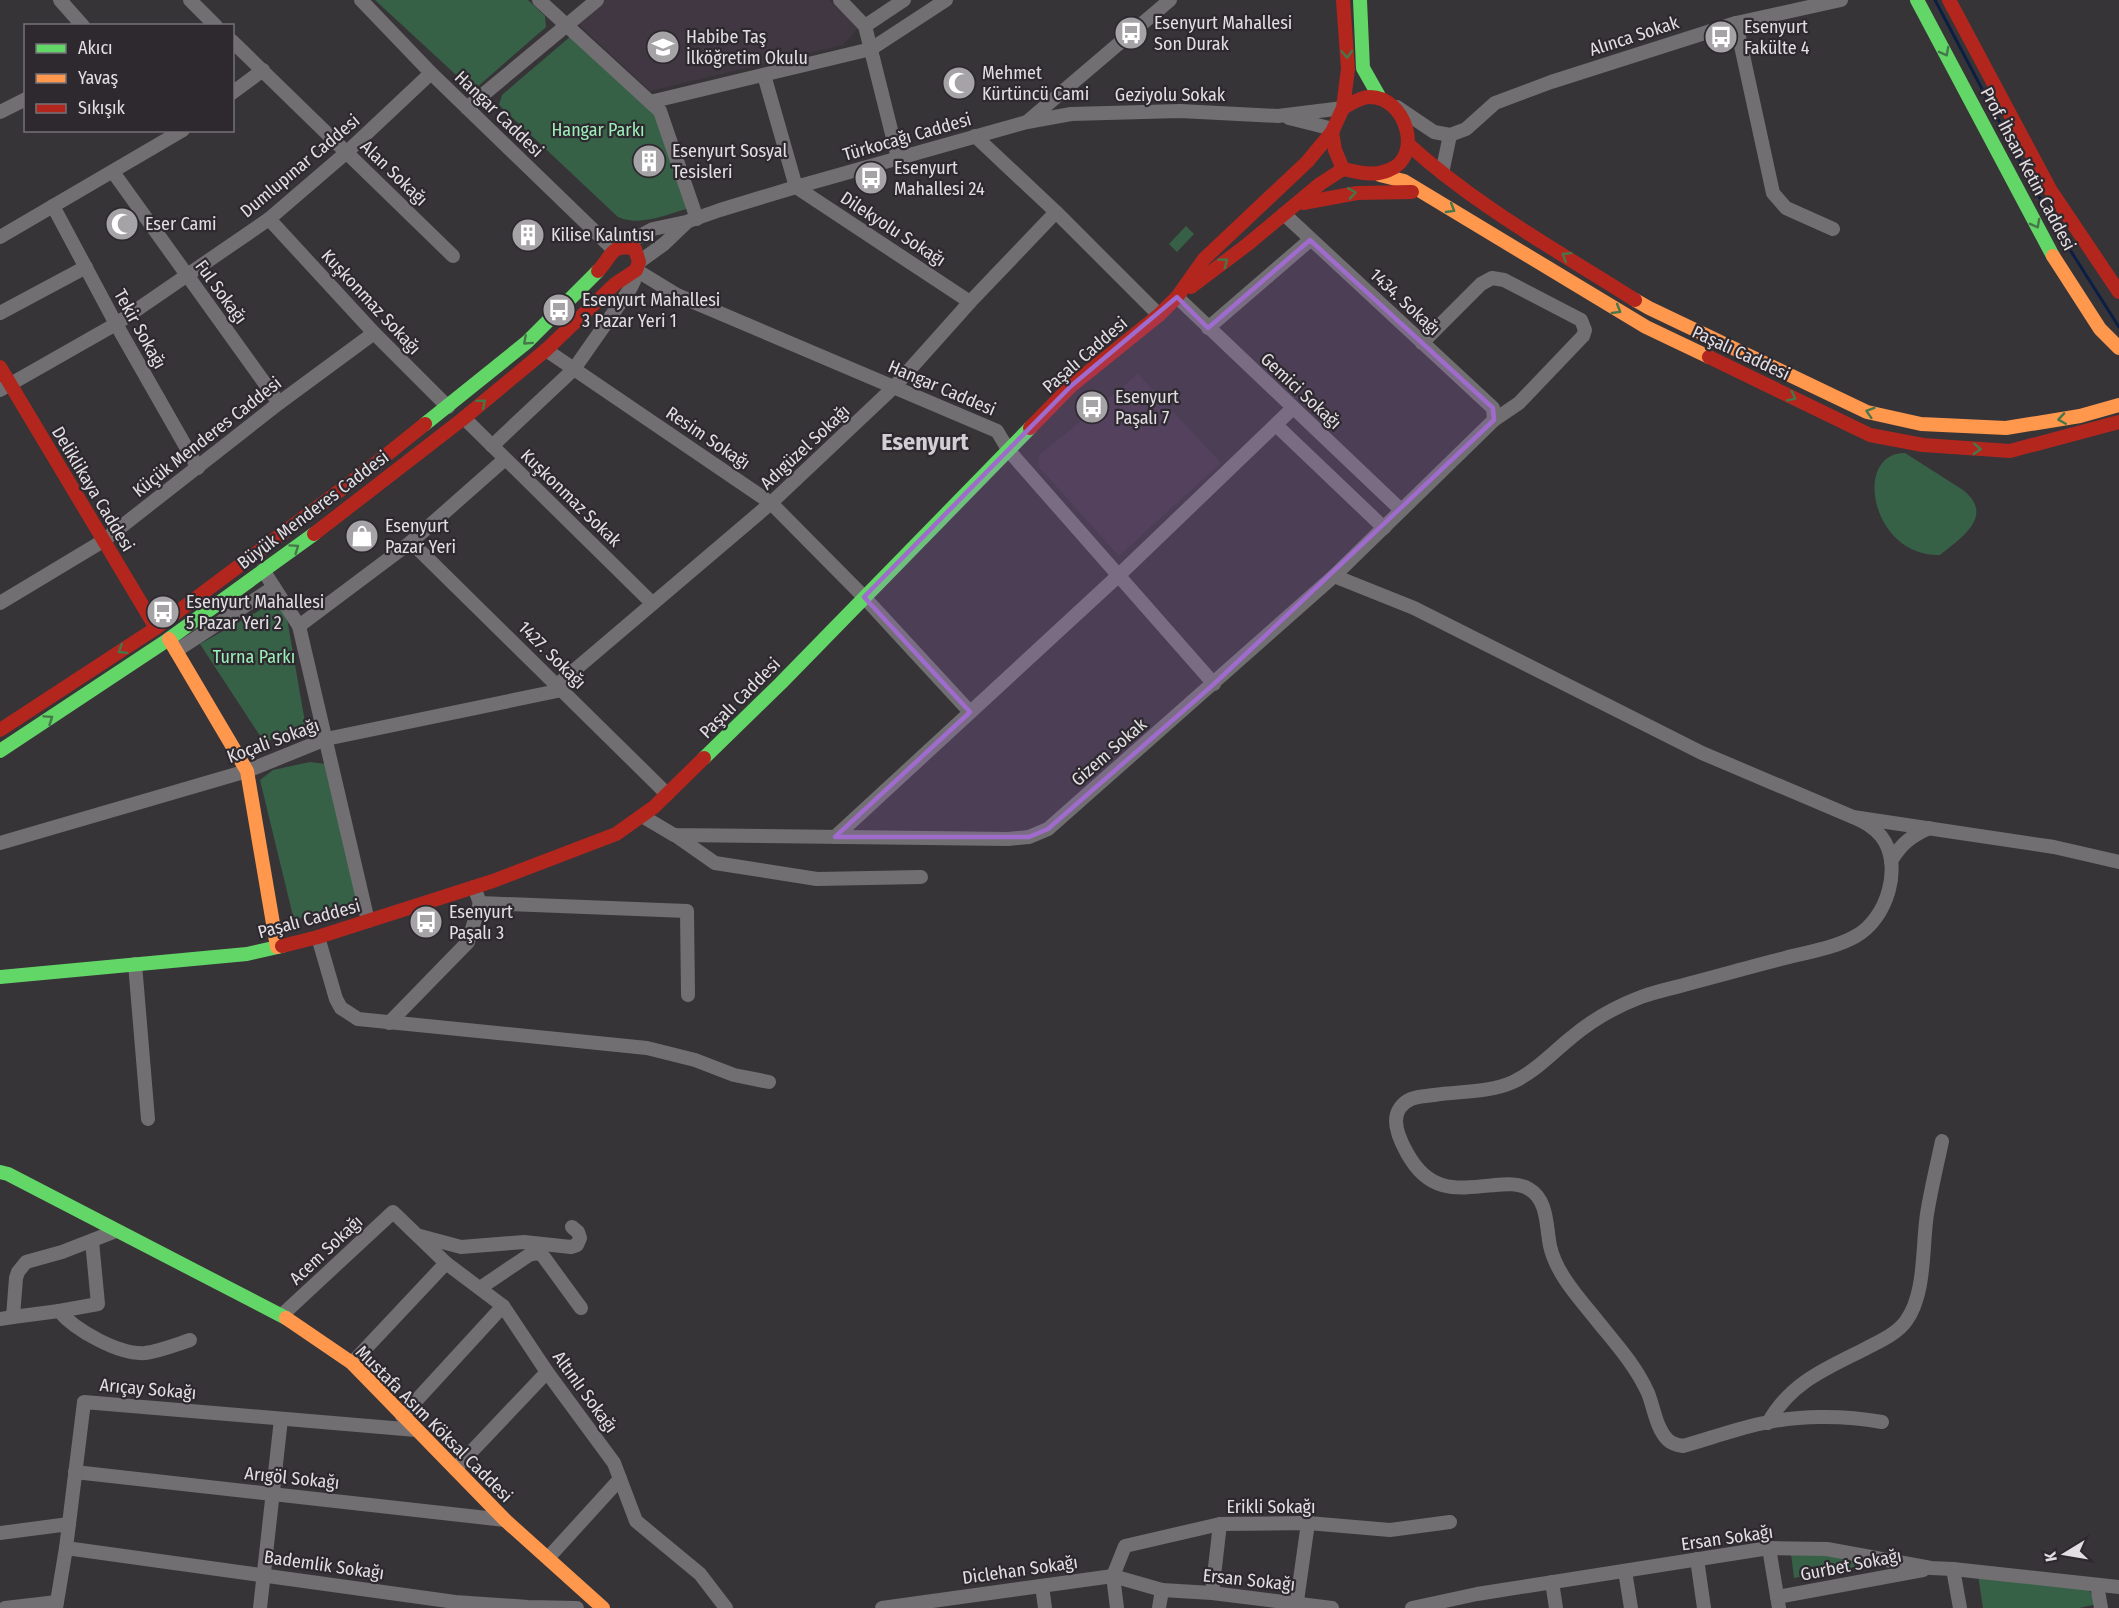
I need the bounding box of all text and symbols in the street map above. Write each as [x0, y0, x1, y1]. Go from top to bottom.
street label: Alınca Sokak [1587, 11, 1682, 61]
place label: Esenyurt Mahallesi Son Durak [1154, 12, 1292, 55]
bus stop icon: Esenyurt Mahallesi Son Durak [1113, 15, 1149, 51]
place label: Esenyurt Fakülte 4 [1744, 16, 1810, 59]
bus stop icon: Esenyurt Fakülte 4 [1703, 19, 1739, 55]
legend [24, 24, 234, 132]
place label: Habibe Taş İlköğretim Okulu [686, 26, 808, 69]
school or university icon: Habibe Taş İlköğretim Okulu [645, 29, 681, 65]
text: Akıcı [78, 37, 113, 59]
one-way arrow [1938, 46, 1949, 56]
one-way arrow [1340, 50, 1353, 59]
place label: Mehmet Kürtüncü Cami [982, 62, 1089, 105]
mosque icon: Mehmet Kürtüncü Cami [941, 65, 977, 101]
street label: Hangar Caddesi [450, 66, 548, 162]
text: Yavaş [78, 67, 119, 89]
street label: Geziyolu Sokak [1115, 84, 1226, 106]
street label: Prof. İhsan Ketin Caddesi [1976, 84, 2080, 254]
text: Sıkışık [78, 97, 126, 119]
street label: Türkocağı Caddesi [840, 108, 974, 166]
street label: Dumlupınar Caddesi [236, 110, 364, 222]
park label: Hangar Parkı [551, 119, 645, 141]
street label: Alan Sokağı [356, 136, 432, 210]
place label: Esenyurt Sosyal Tesisleri [672, 140, 787, 183]
building icon: Esenyurt Sosyal Tesisleri [631, 143, 667, 179]
place label: Esenyurt Mahallesi 24 [894, 157, 985, 200]
bus stop icon: Esenyurt Mahallesi 24 [853, 160, 889, 196]
street label: Dilekyolu Sokağı [836, 187, 950, 271]
one-way arrow [1348, 187, 1357, 199]
one-way arrow [1445, 201, 1455, 213]
mosque icon: Eser Cami [104, 206, 140, 242]
place label: Eser Cami [145, 213, 217, 235]
building icon: Kilise Kalıntısı [510, 217, 546, 253]
one-way arrow [2029, 218, 2040, 228]
place label: Kilise Kalıntısı [551, 224, 655, 246]
street label: Kuşkonmaz Sokağı [317, 245, 425, 359]
one-way arrow [1562, 252, 1572, 264]
street label: Ful Sokağı [190, 256, 252, 328]
one-way arrow [1218, 259, 1229, 270]
street label: 1434. Sokağı [1365, 264, 1445, 340]
street label: Tekir Sokağı [109, 285, 171, 373]
place label: Esenyurt Mahallesi 3 Pazar Yeri 1 [582, 289, 720, 332]
bus stop icon: Esenyurt Mahallesi 3 Pazar Yeri 1 [541, 292, 577, 328]
one-way arrow [1611, 303, 1621, 315]
street label: Paşalı Caddesi [1038, 312, 1132, 398]
street label: Paşalı Caddesi [1689, 321, 1793, 385]
one-way arrow [524, 334, 534, 345]
street label: Gemici Sokağı [1256, 348, 1346, 434]
street label: Hangar Caddesi [885, 355, 999, 421]
street label: Küçük Menderes Caddesi [128, 372, 286, 502]
place label: Esenyurt Paşalı 7 [1115, 386, 1179, 429]
bus stop icon: Esenyurt Paşalı 7 [1074, 389, 1110, 425]
one-way arrow [1785, 389, 1796, 401]
one-way arrow [475, 399, 486, 410]
street label: Adıgüzel Sokağı [756, 400, 854, 494]
street label: Resim Sokağı [662, 402, 754, 474]
one-way arrow [1865, 407, 1876, 419]
one-way arrow [2058, 412, 2067, 424]
street label: Deliklikaya Caddesi [47, 422, 139, 556]
district label: Esenyurt [881, 428, 969, 456]
one-way arrow [1973, 442, 1982, 455]
street label: Kuşkonmaz Sokak [516, 444, 626, 552]
street label: Büyük Menderes Caddesi [233, 446, 393, 574]
place label: Esenyurt Pazar Yeri [385, 515, 456, 558]
shop icon: Esenyurt Pazar Yeri [344, 518, 380, 554]
one-way arrow [288, 544, 299, 555]
place label: Esenyurt Mahallesi 5 Pazar Yeri 2 [186, 591, 324, 634]
bus stop icon: Esenyurt Mahallesi 5 Pazar Yeri 2 [145, 594, 181, 630]
street label: 1427. Sokağı [514, 617, 590, 693]
one-way arrow [118, 642, 128, 654]
park label: Turna Parkı [213, 646, 295, 668]
street label: Paşalı Caddesi [695, 653, 785, 743]
street label: Gizem Sokak [1067, 713, 1152, 791]
street label: Koçali Sokağı [224, 714, 322, 768]
one-way arrow [42, 715, 53, 726]
street label: Paşalı Caddesi [255, 895, 363, 943]
place label: Esenyurt Paşalı 3 [449, 901, 513, 944]
bus stop icon: Esenyurt Paşalı 3 [408, 904, 444, 940]
street label: Acem Sokağı [285, 1211, 367, 1289]
street label: Mustafa Asım Köksal Caddesi [351, 1341, 517, 1507]
street label: Altınlı Sokağı [548, 1347, 622, 1437]
street label: Arıçay Sokağı [99, 1374, 197, 1404]
street label: Arıgöl Sokağı [244, 1462, 340, 1494]
street label: Erikli Sokağı [1226, 1496, 1316, 1518]
street label: Ersan Sokağı [1680, 1521, 1774, 1555]
north arrow [2035, 1524, 2095, 1584]
street label: Gurbet Sokağı [1798, 1544, 1904, 1586]
street label: Bademlik Sokağı [263, 1546, 385, 1584]
text: K [2040, 1550, 2061, 1563]
street label: Diclehan Sokağı [961, 1551, 1079, 1589]
street label: Ersan Sokağı [1202, 1564, 1296, 1596]

